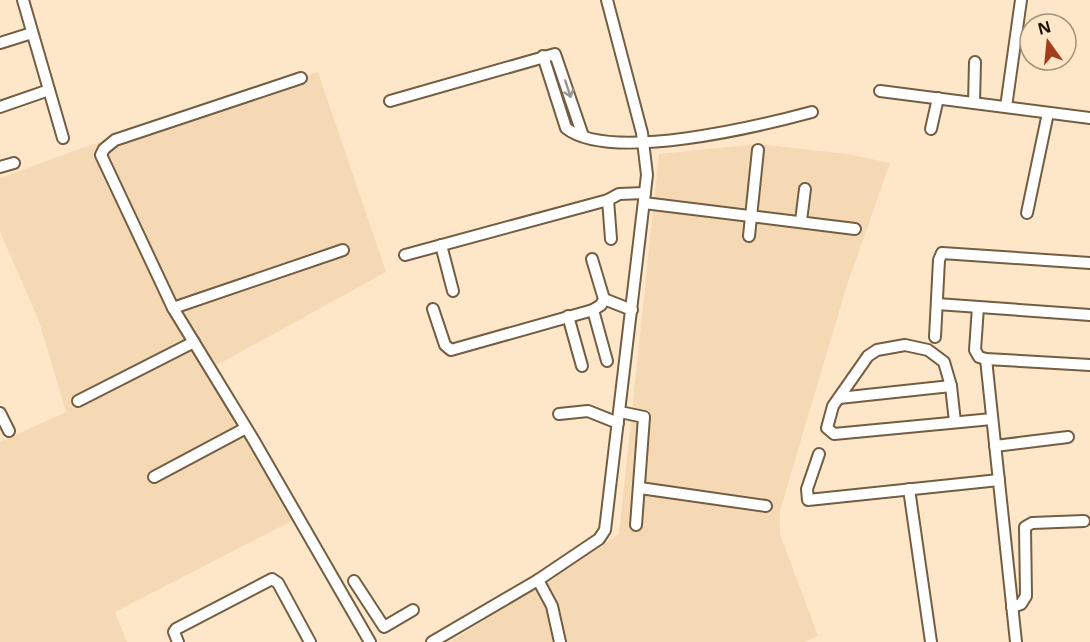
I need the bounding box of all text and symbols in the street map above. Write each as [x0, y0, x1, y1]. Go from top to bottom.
north arrow [1018, 12, 1078, 72]
text: N [1035, 15, 1053, 40]
one-way arrow [563, 79, 574, 98]

